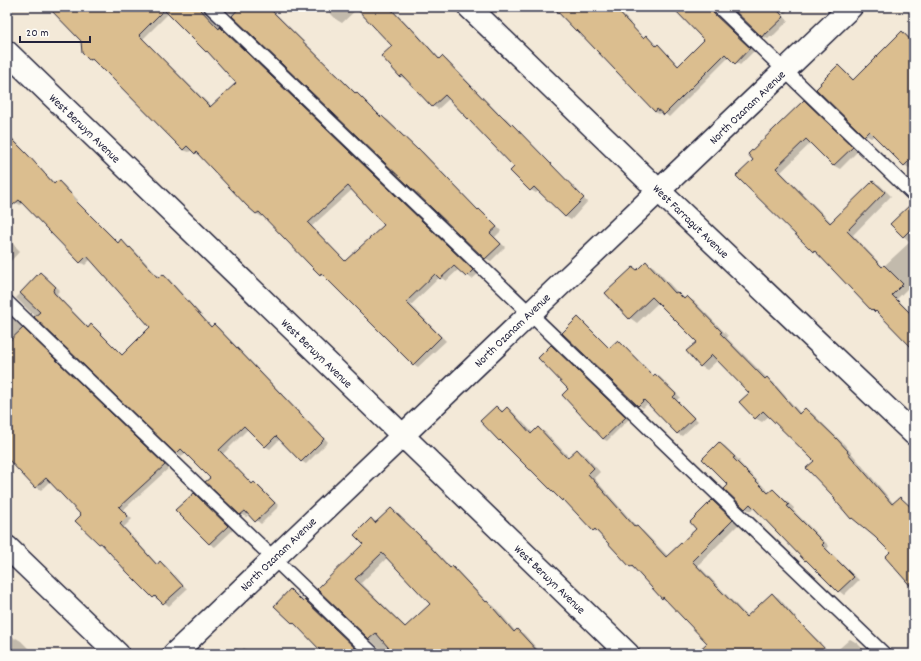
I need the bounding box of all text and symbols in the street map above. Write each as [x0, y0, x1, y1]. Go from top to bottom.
scale bar [20, 18, 90, 44]
text: 20 m [26, 25, 49, 42]
street label: North Ozanam Avenue [706, 67, 790, 149]
street label: West Berwyn Avenue [44, 90, 124, 168]
street label: West Farragut Avenue [648, 181, 732, 263]
street label: North Ozanam Avenue [471, 290, 555, 372]
street label: West Berwyn Avenue [276, 315, 356, 393]
street label: North Ozanam Avenue [237, 514, 321, 596]
street label: West Berwyn Avenue [509, 541, 589, 619]

